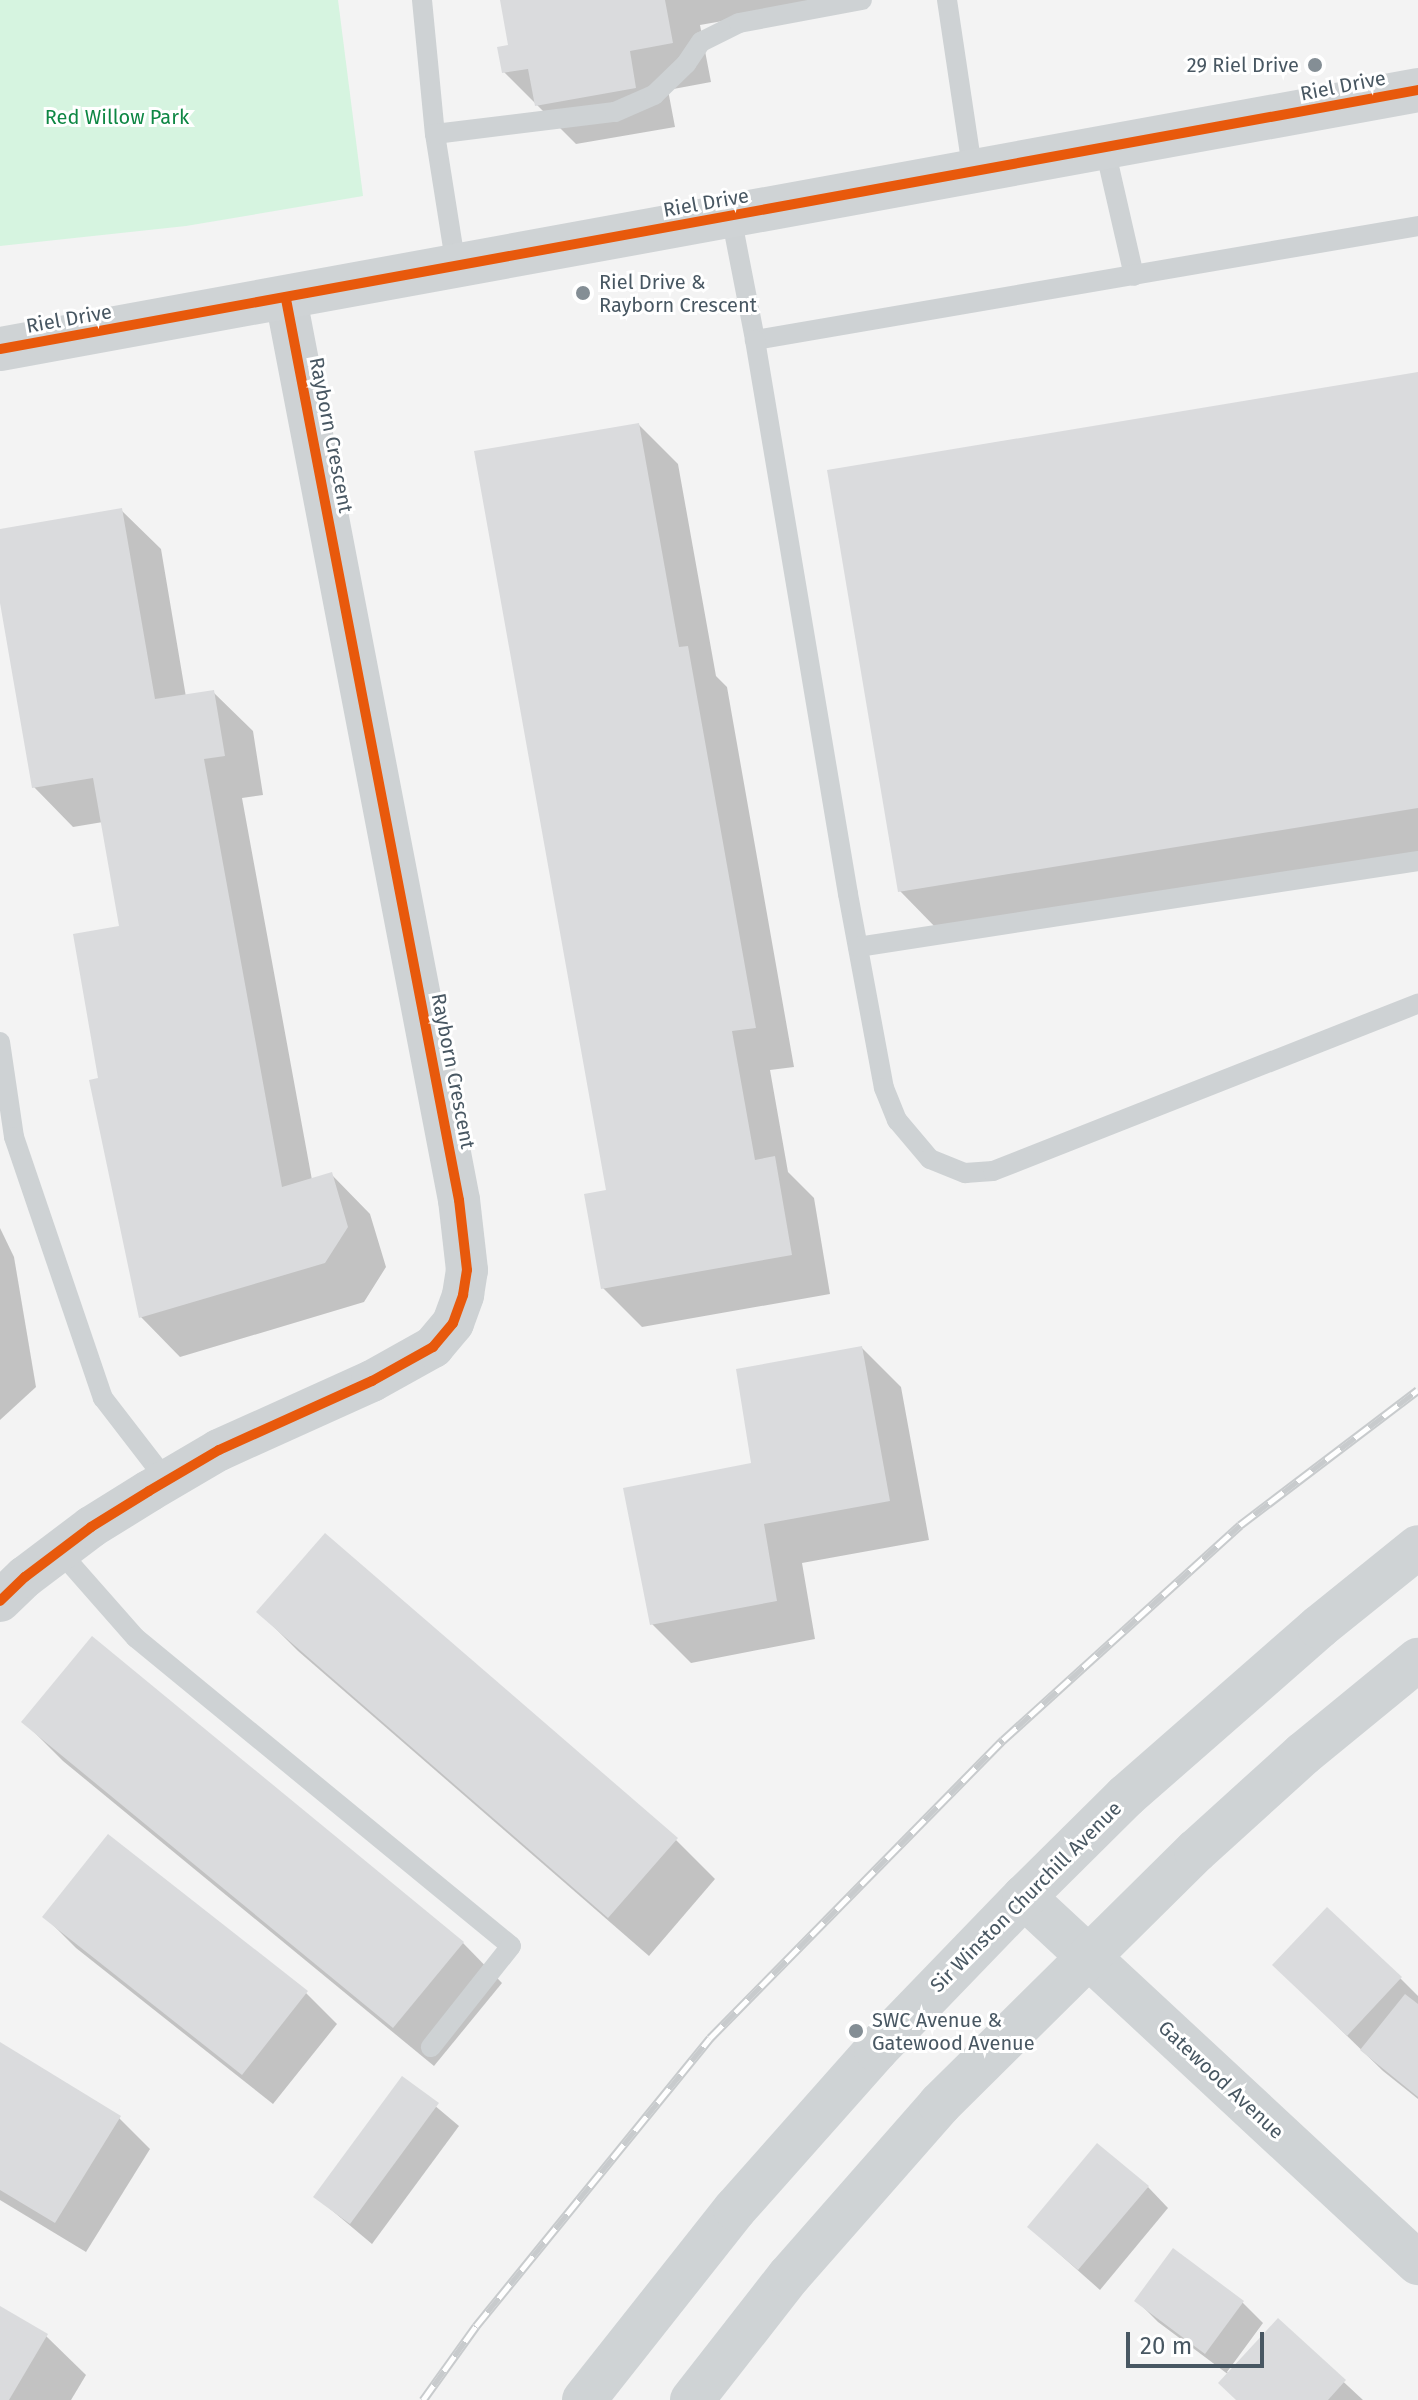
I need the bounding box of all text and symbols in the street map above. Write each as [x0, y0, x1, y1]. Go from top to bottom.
place label: 29 Riel Drive [1187, 53, 1299, 77]
marker: 29 Riel Drive [1306, 56, 1324, 74]
street label: Riel Drive [1298, 66, 1388, 106]
park label: Red Willow Park [45, 105, 189, 129]
street label: Riel Drive [661, 184, 751, 222]
place label: Riel Drive & Rayborn Crescent [599, 270, 757, 317]
marker: Riel Drive & Rayborn Crescent [574, 284, 592, 302]
street label: Riel Drive [24, 300, 114, 338]
street label: Rayborn Crescent [304, 355, 358, 515]
street label: Rayborn Crescent [426, 991, 480, 1151]
street label: Sir Winston Churchill Avenue [926, 1797, 1126, 1997]
place label: SWC Avenue & Gatewood Avenue [872, 2008, 1035, 2055]
street label: Gatewood Avenue [1153, 2016, 1289, 2144]
marker: SWC Avenue & Gatewood Avenue [847, 2022, 865, 2040]
scale bar [1130, 2316, 1268, 2366]
text: 20 m [1140, 2332, 1192, 2360]

